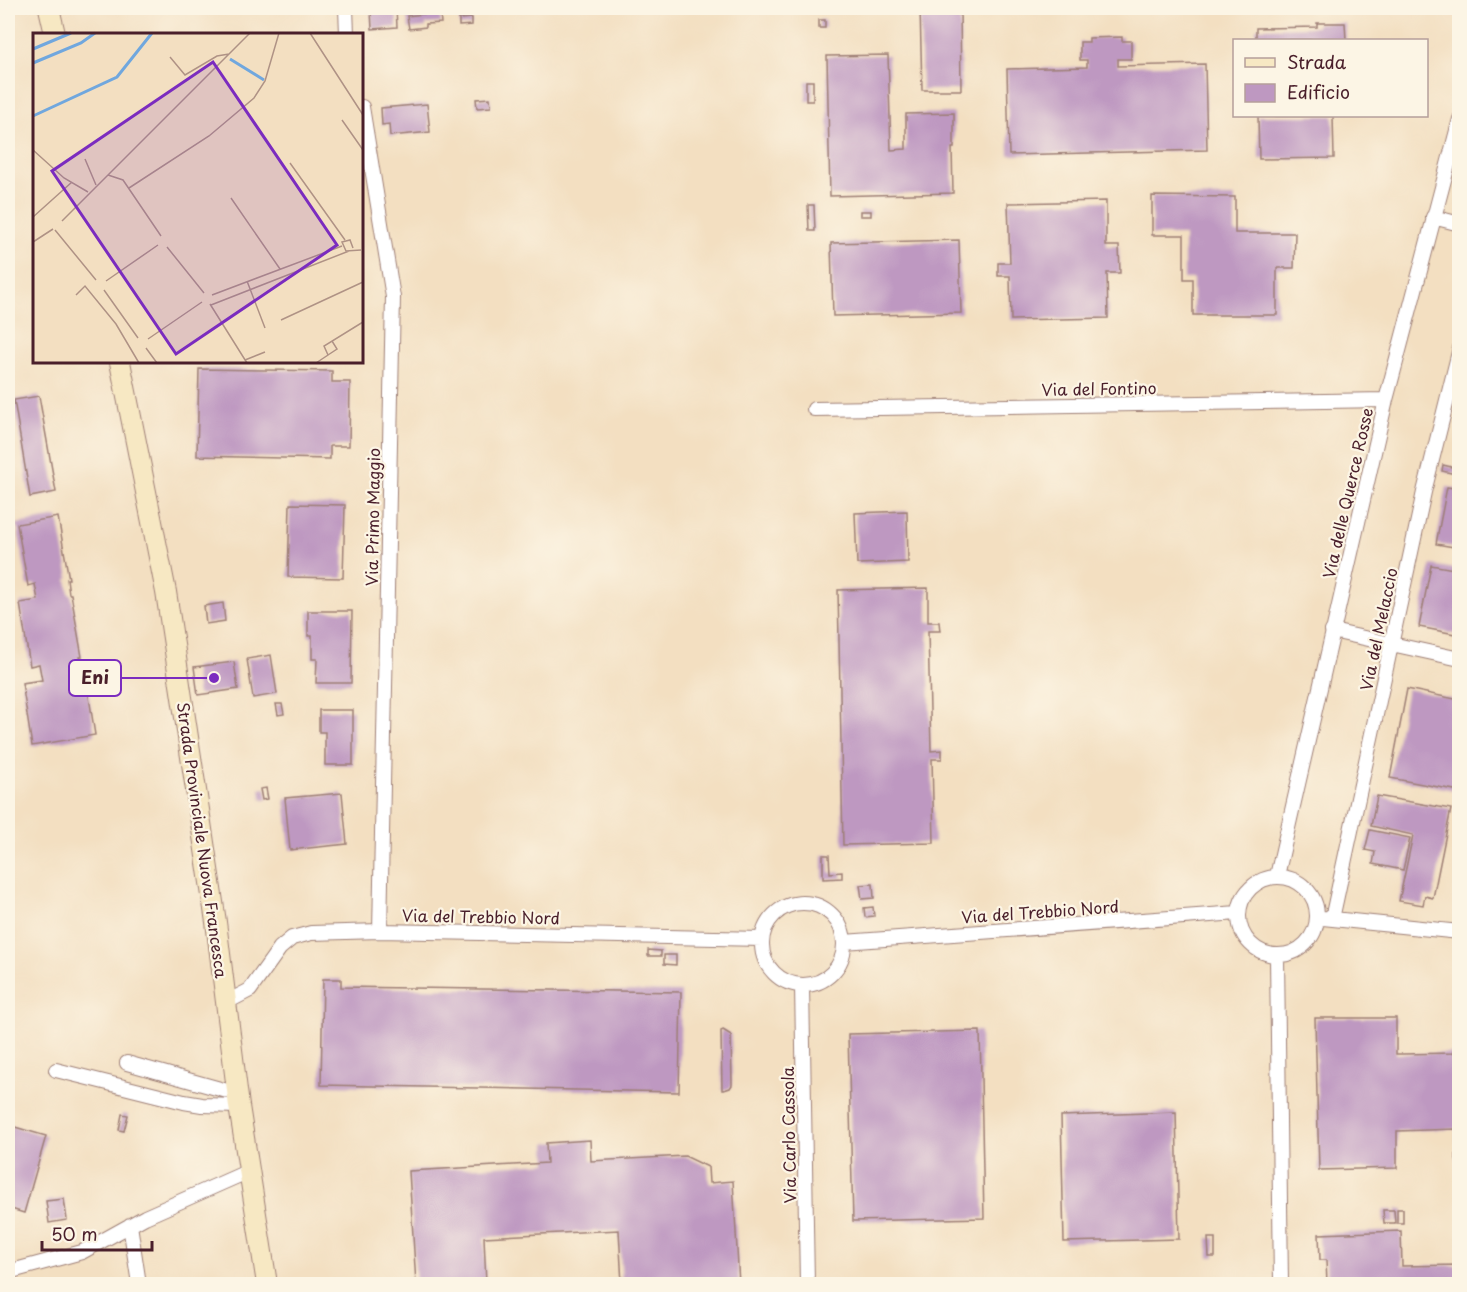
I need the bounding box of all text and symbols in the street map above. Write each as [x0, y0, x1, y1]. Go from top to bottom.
inset map [33, 33, 363, 363]
legend [1233, 39, 1428, 117]
text: Strada [1287, 48, 1347, 75]
text: Edificio [1287, 78, 1350, 105]
street label: Via del Fontino [1041, 375, 1157, 401]
street label: Via delle Querce Rosse [1316, 405, 1378, 581]
street label: Via Primo Maggio [359, 448, 385, 586]
street label: Via del Melaccio [1353, 565, 1403, 693]
callout: Eni [69, 660, 121, 696]
text: Eni [81, 663, 109, 690]
street label: Strada Provinciale Nuova Francesca [172, 700, 234, 980]
street label: Via del Trebbio Nord [960, 894, 1120, 928]
street label: Via del Trebbio Nord [402, 903, 560, 929]
street label: Via Carlo Cassola [775, 1066, 801, 1204]
scale bar [42, 1214, 152, 1252]
text: 50 m [51, 1220, 98, 1247]

